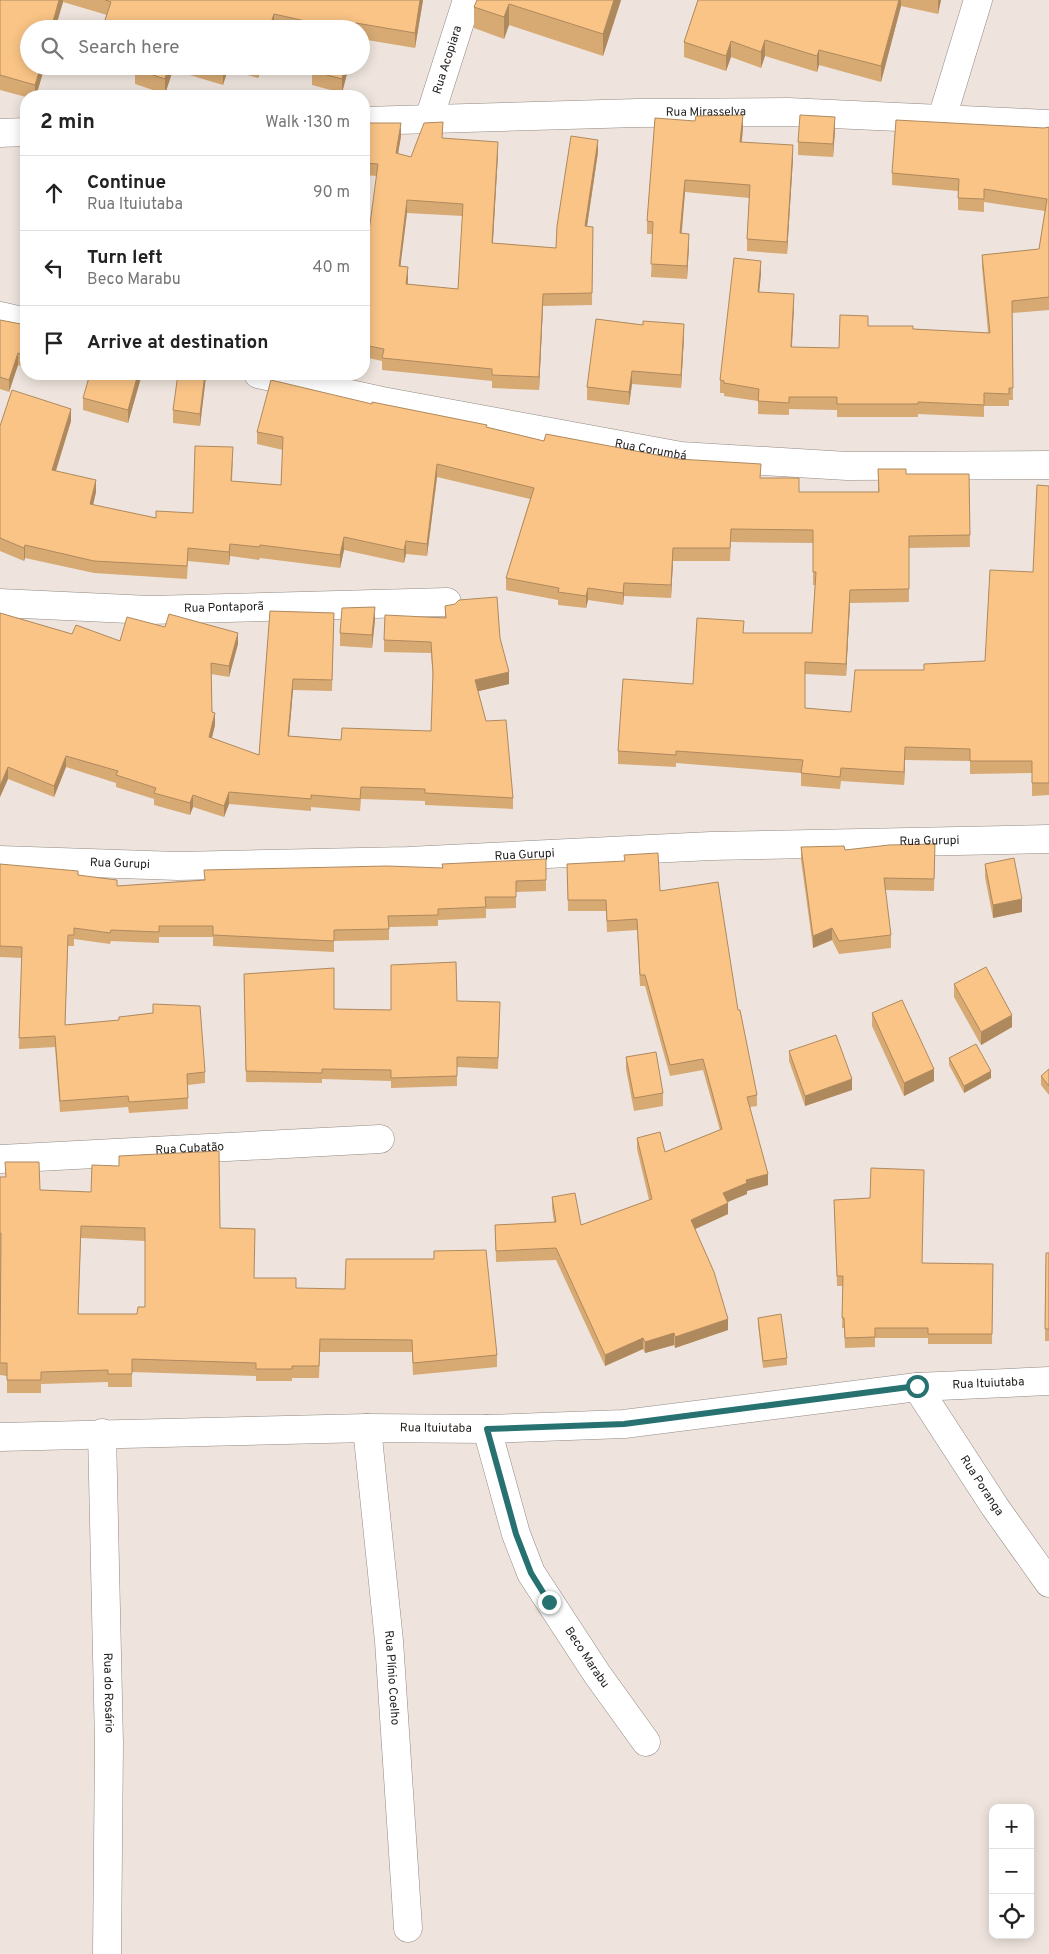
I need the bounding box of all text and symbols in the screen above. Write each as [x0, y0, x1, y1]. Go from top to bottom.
search box [20, 20, 370, 75]
street label: Rua Acopiara [429, 24, 466, 96]
icon: search [38, 34, 66, 62]
text: Search here [78, 36, 180, 60]
street label: Rua Mirasselva [666, 104, 746, 121]
text: 2 min [40, 109, 95, 136]
text: Walk · 130 m [265, 113, 350, 133]
text: Continue [87, 171, 166, 195]
icon: ahead [40, 179, 68, 207]
text: 90 m [313, 183, 350, 203]
text: Rua Ituiutaba [87, 195, 183, 215]
text: Turn left [87, 246, 163, 270]
icon: left [40, 254, 68, 282]
text: 40 m [312, 258, 350, 278]
text: Beco Marabu [87, 270, 181, 290]
icon: arrive [40, 329, 68, 357]
text: Arrive at destination [87, 331, 268, 355]
street label: Rua Corumbá [613, 436, 687, 464]
street label: Rua Pontaporã [184, 599, 264, 617]
street label: Rua Gurupi [899, 833, 960, 850]
street label: Rua Gurupi [494, 846, 555, 865]
street label: Rua Gurupi [90, 855, 150, 873]
street label: Rua Cubatão [155, 1139, 225, 1159]
street label: Rua Ituiutaba [952, 1374, 1025, 1393]
route start [906, 1375, 929, 1398]
street label: Rua Ituiutaba [400, 1420, 472, 1437]
street label: Rua Poranga [956, 1453, 1007, 1519]
route end [538, 1591, 561, 1614]
street label: Beco Marabu [560, 1624, 613, 1691]
street label: Rua Plínio Coelho [380, 1630, 403, 1726]
street label: Rua do Rosário [99, 1652, 117, 1734]
map controls [989, 1804, 1034, 1939]
button: + [989, 1804, 1034, 1849]
button: − [989, 1849, 1034, 1894]
button: locate [989, 1894, 1034, 1939]

